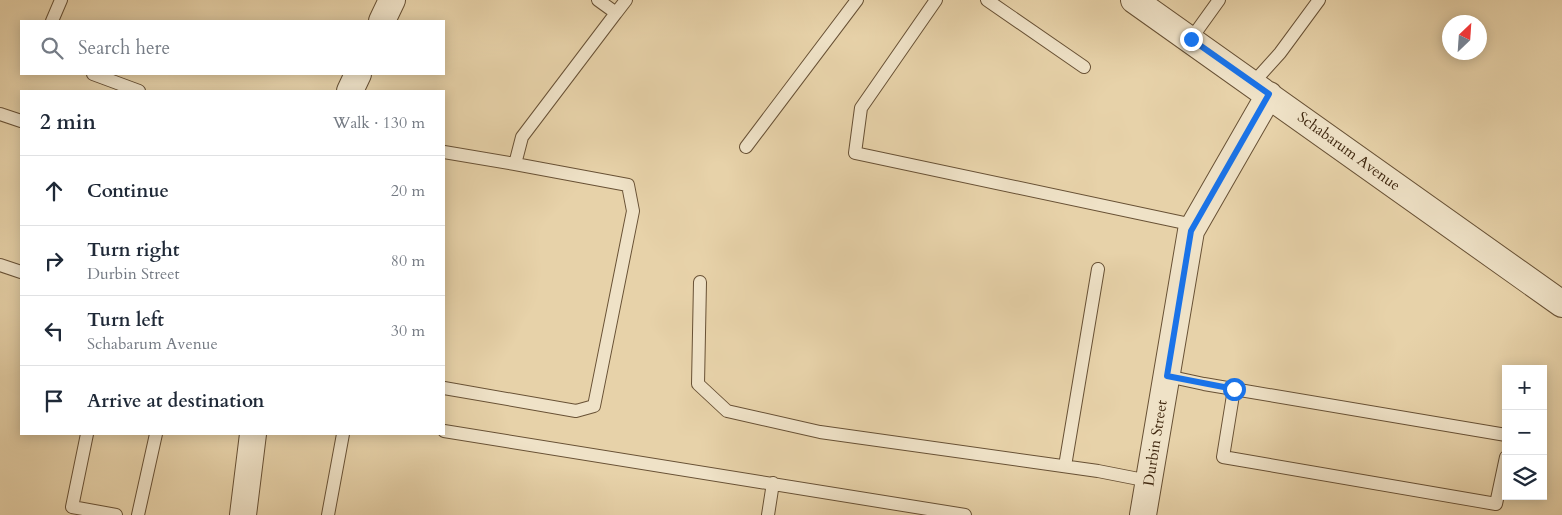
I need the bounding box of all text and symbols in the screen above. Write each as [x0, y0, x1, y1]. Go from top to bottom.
north arrow [1442, 15, 1487, 60]
search box [20, 20, 445, 75]
route end [1180, 28, 1203, 51]
icon: search [38, 34, 66, 62]
text: Search here [78, 35, 170, 61]
street label: Schabarum Avenue [1294, 107, 1405, 195]
text: 2 min [40, 108, 96, 137]
text: Walk · 130 m [333, 112, 425, 134]
icon: ahead [40, 177, 68, 205]
text: Continue [87, 178, 169, 204]
text: 20 m [391, 180, 425, 202]
text: Turn right [87, 237, 179, 263]
icon: right [40, 247, 68, 275]
text: 80 m [391, 250, 425, 272]
text: Durbin Street [87, 263, 180, 285]
text: Turn left [87, 307, 164, 333]
icon: left [40, 317, 68, 345]
text: 30 m [391, 320, 425, 342]
text: Schabarum Avenue [87, 333, 218, 355]
map controls [1502, 365, 1547, 500]
button: + [1502, 365, 1547, 410]
route start [1223, 378, 1246, 401]
icon: arrive [40, 387, 68, 415]
text: Arrive at destination [87, 388, 264, 414]
street label: Durbin Street [1138, 398, 1172, 487]
button: − [1502, 410, 1547, 455]
button: layers [1502, 455, 1547, 500]

